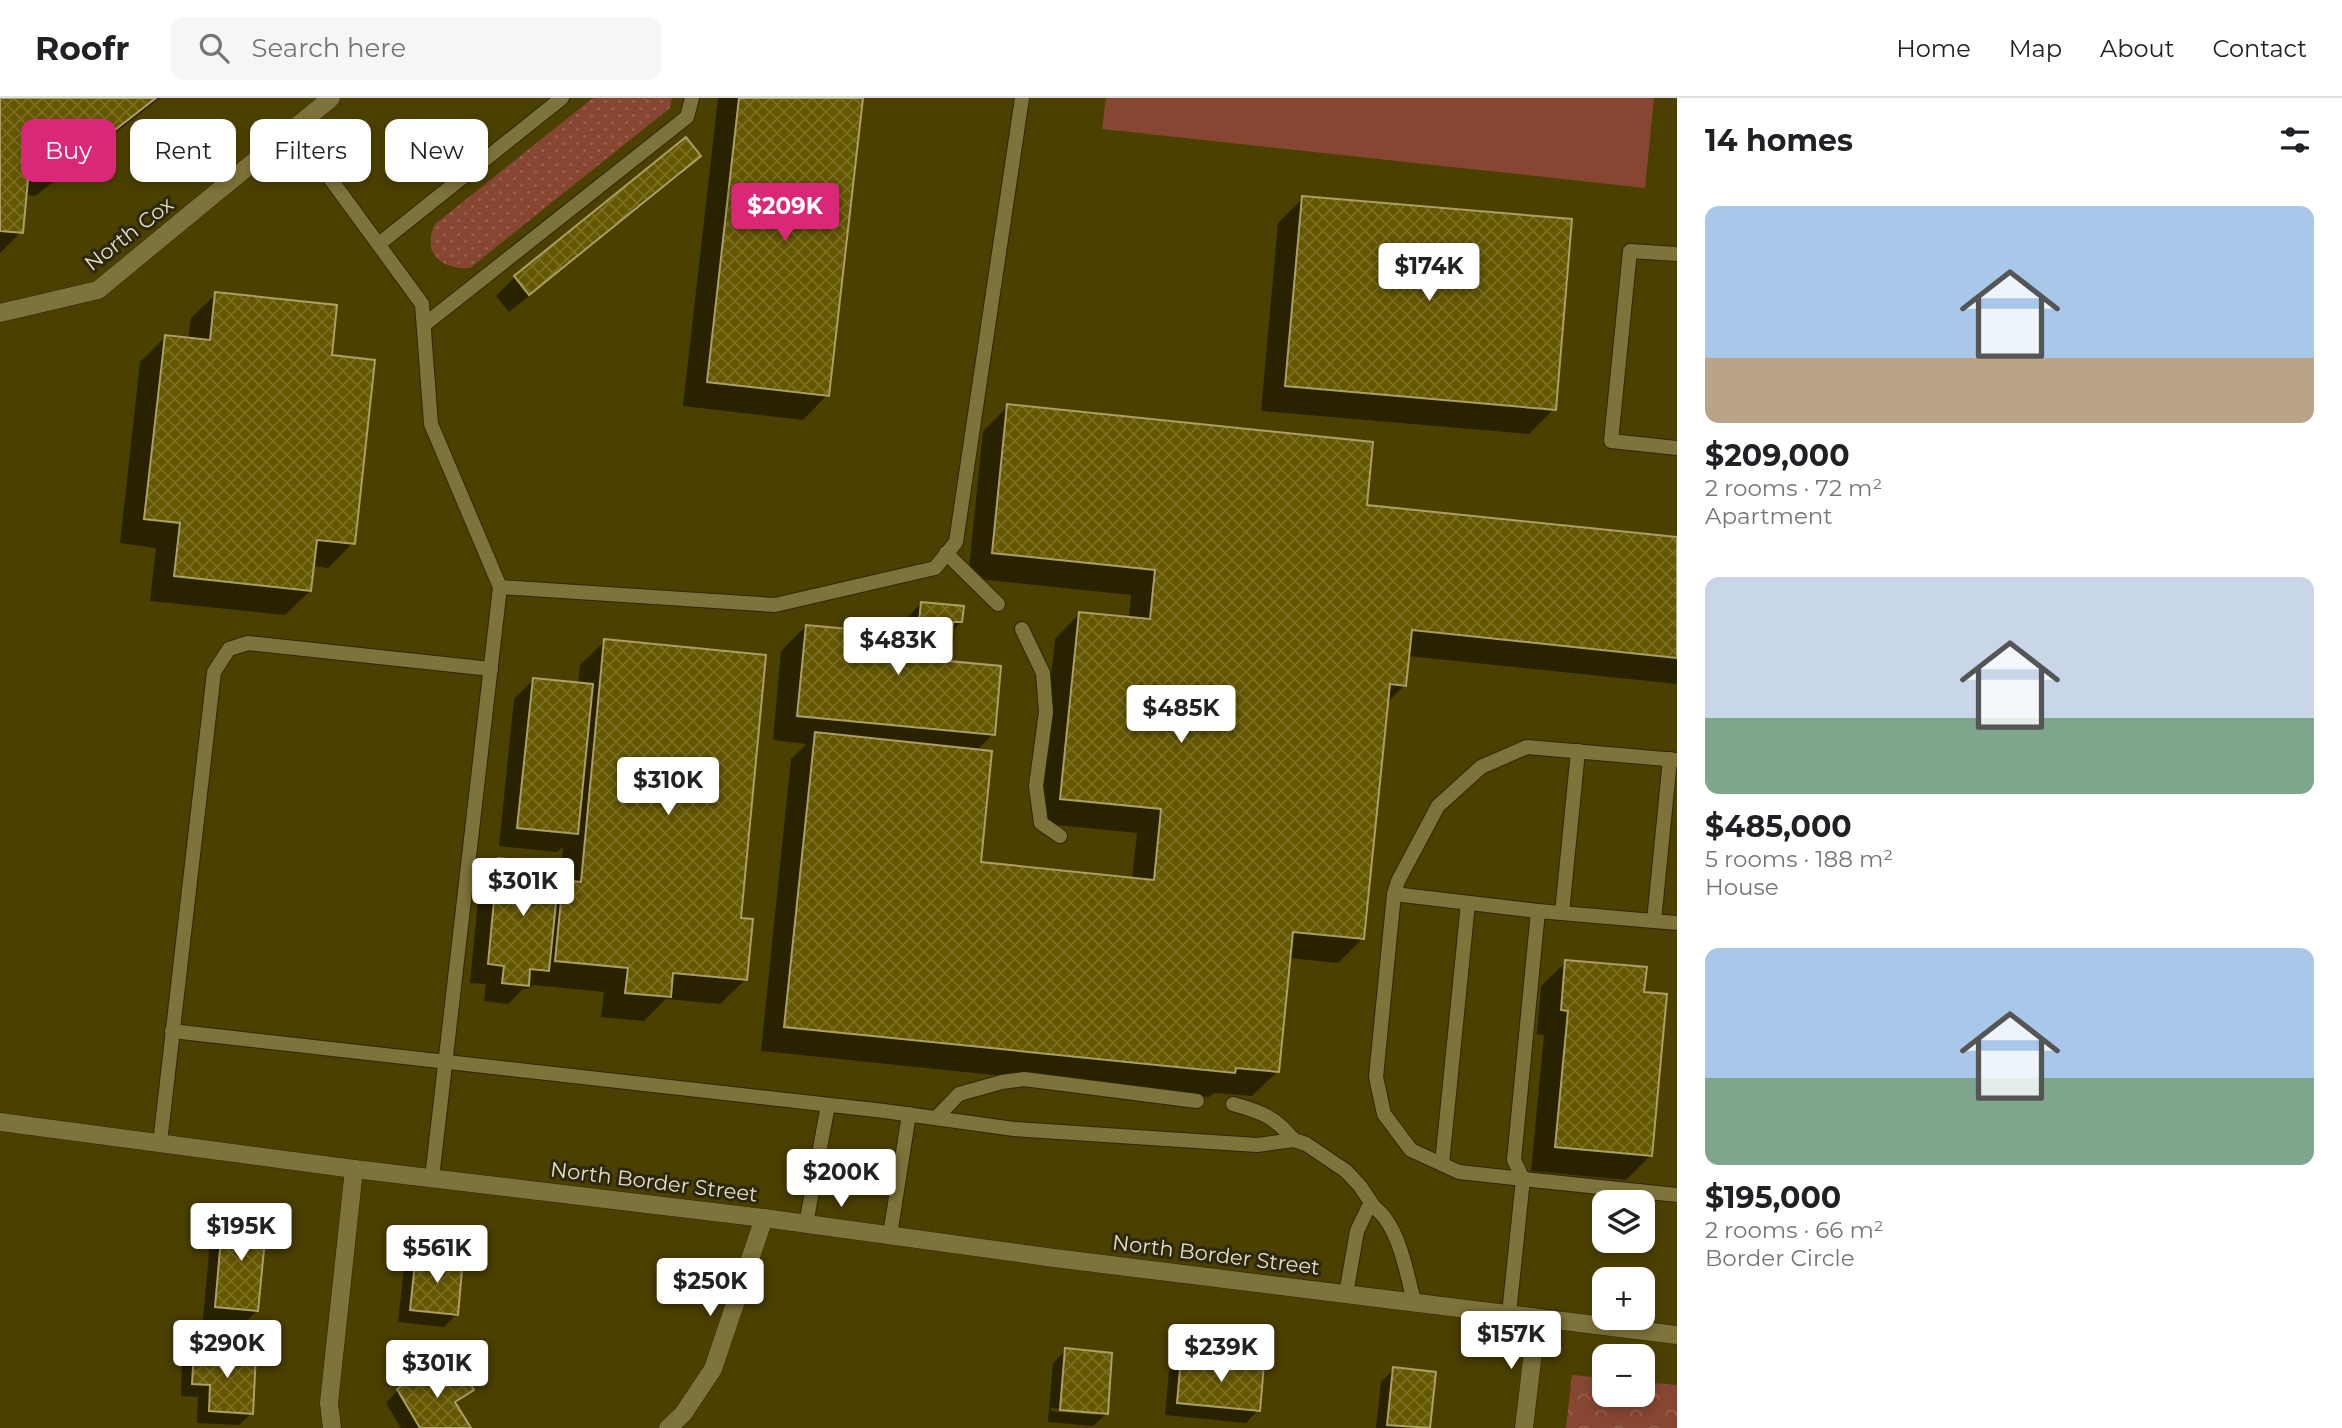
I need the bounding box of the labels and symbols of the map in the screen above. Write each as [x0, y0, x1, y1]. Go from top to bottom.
pin: $209K [736, 184, 834, 243]
street label: North Cox [79, 191, 178, 276]
pin: $174K [1380, 244, 1478, 303]
pin: $483K [849, 618, 947, 677]
pin: $485K [1132, 686, 1230, 745]
pin: $310K [619, 758, 717, 817]
pin: $301K [474, 858, 572, 918]
pin: $200K [792, 1150, 890, 1209]
street label: North Border Street [549, 1156, 759, 1207]
pin: $195K [192, 1204, 290, 1263]
pin: $561K [388, 1226, 486, 1285]
street label: North Border Street [1111, 1229, 1321, 1280]
pin: $250K [661, 1258, 759, 1318]
pin: $157K [1462, 1312, 1560, 1371]
pin: $290K [178, 1320, 276, 1380]
pin: $239K [1172, 1324, 1270, 1384]
pin: $301K [388, 1340, 486, 1400]

